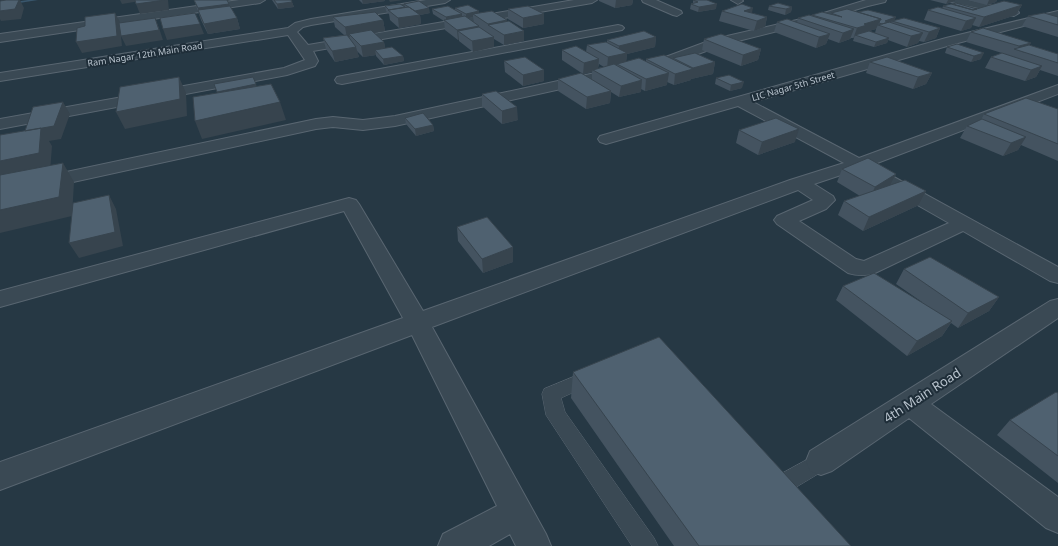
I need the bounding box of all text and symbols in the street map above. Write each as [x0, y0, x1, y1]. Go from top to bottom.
street label: Ram Nagar 12th Main Road [86, 38, 204, 70]
street label: LIC Nagar 5th Street [750, 68, 837, 104]
street label: 4th Main Road [880, 363, 964, 427]

